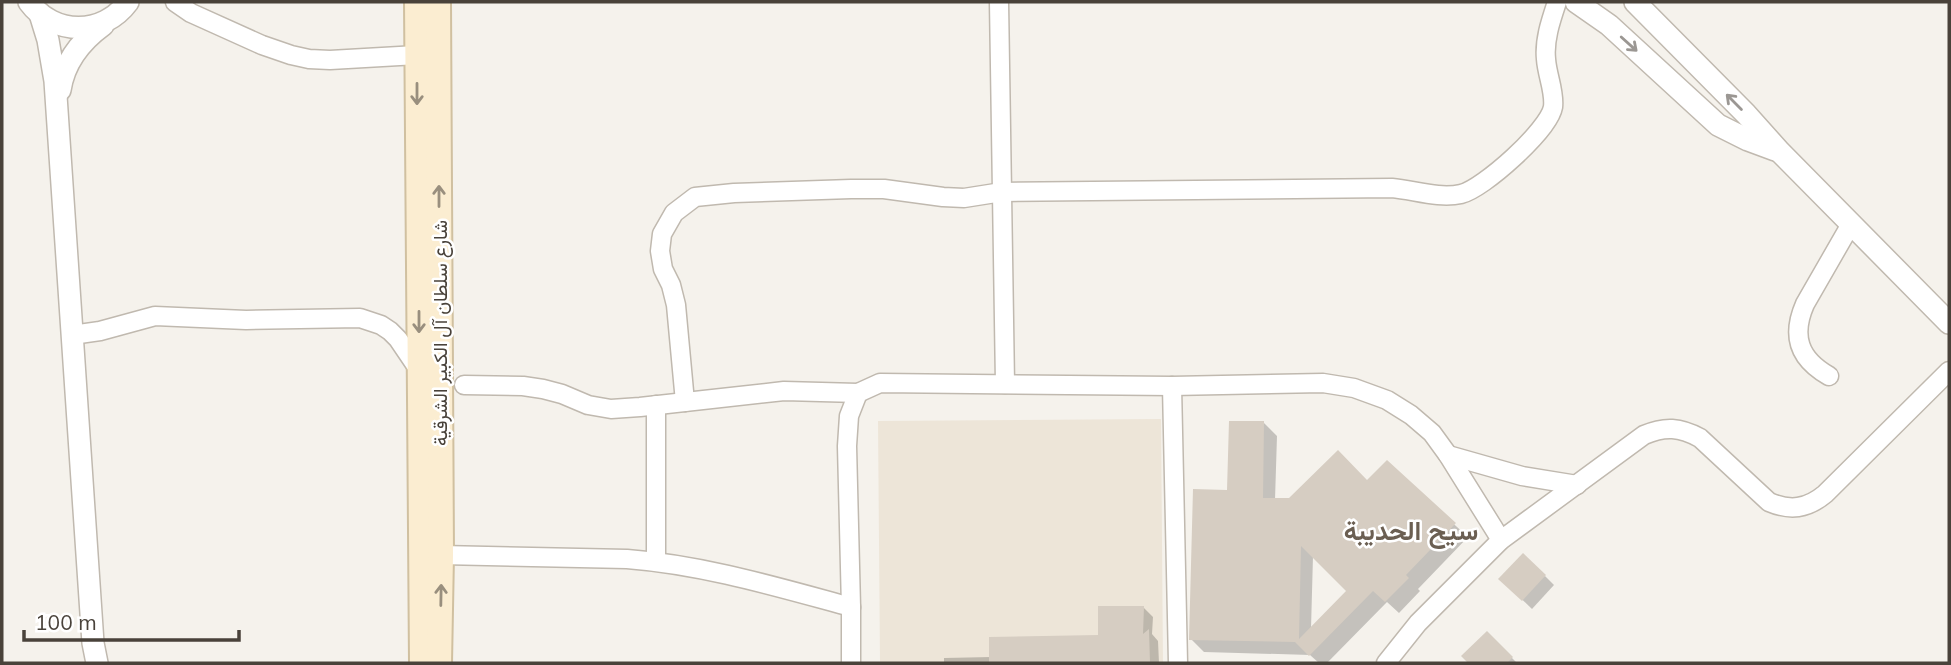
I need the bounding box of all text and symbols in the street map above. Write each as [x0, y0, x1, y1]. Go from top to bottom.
one-way arrow [1620, 36, 1638, 52]
one-way arrow [410, 83, 424, 106]
one-way arrow [1726, 94, 1743, 111]
one-way arrow [432, 185, 446, 208]
street label: شارع سلطان آل الكبير الشرقية [428, 220, 453, 446]
one-way arrow [412, 310, 426, 333]
district label: سيح الحديبة [1344, 514, 1478, 549]
one-way arrow [434, 584, 448, 607]
scale bar [24, 598, 240, 642]
text: 100 m [35, 609, 97, 635]

